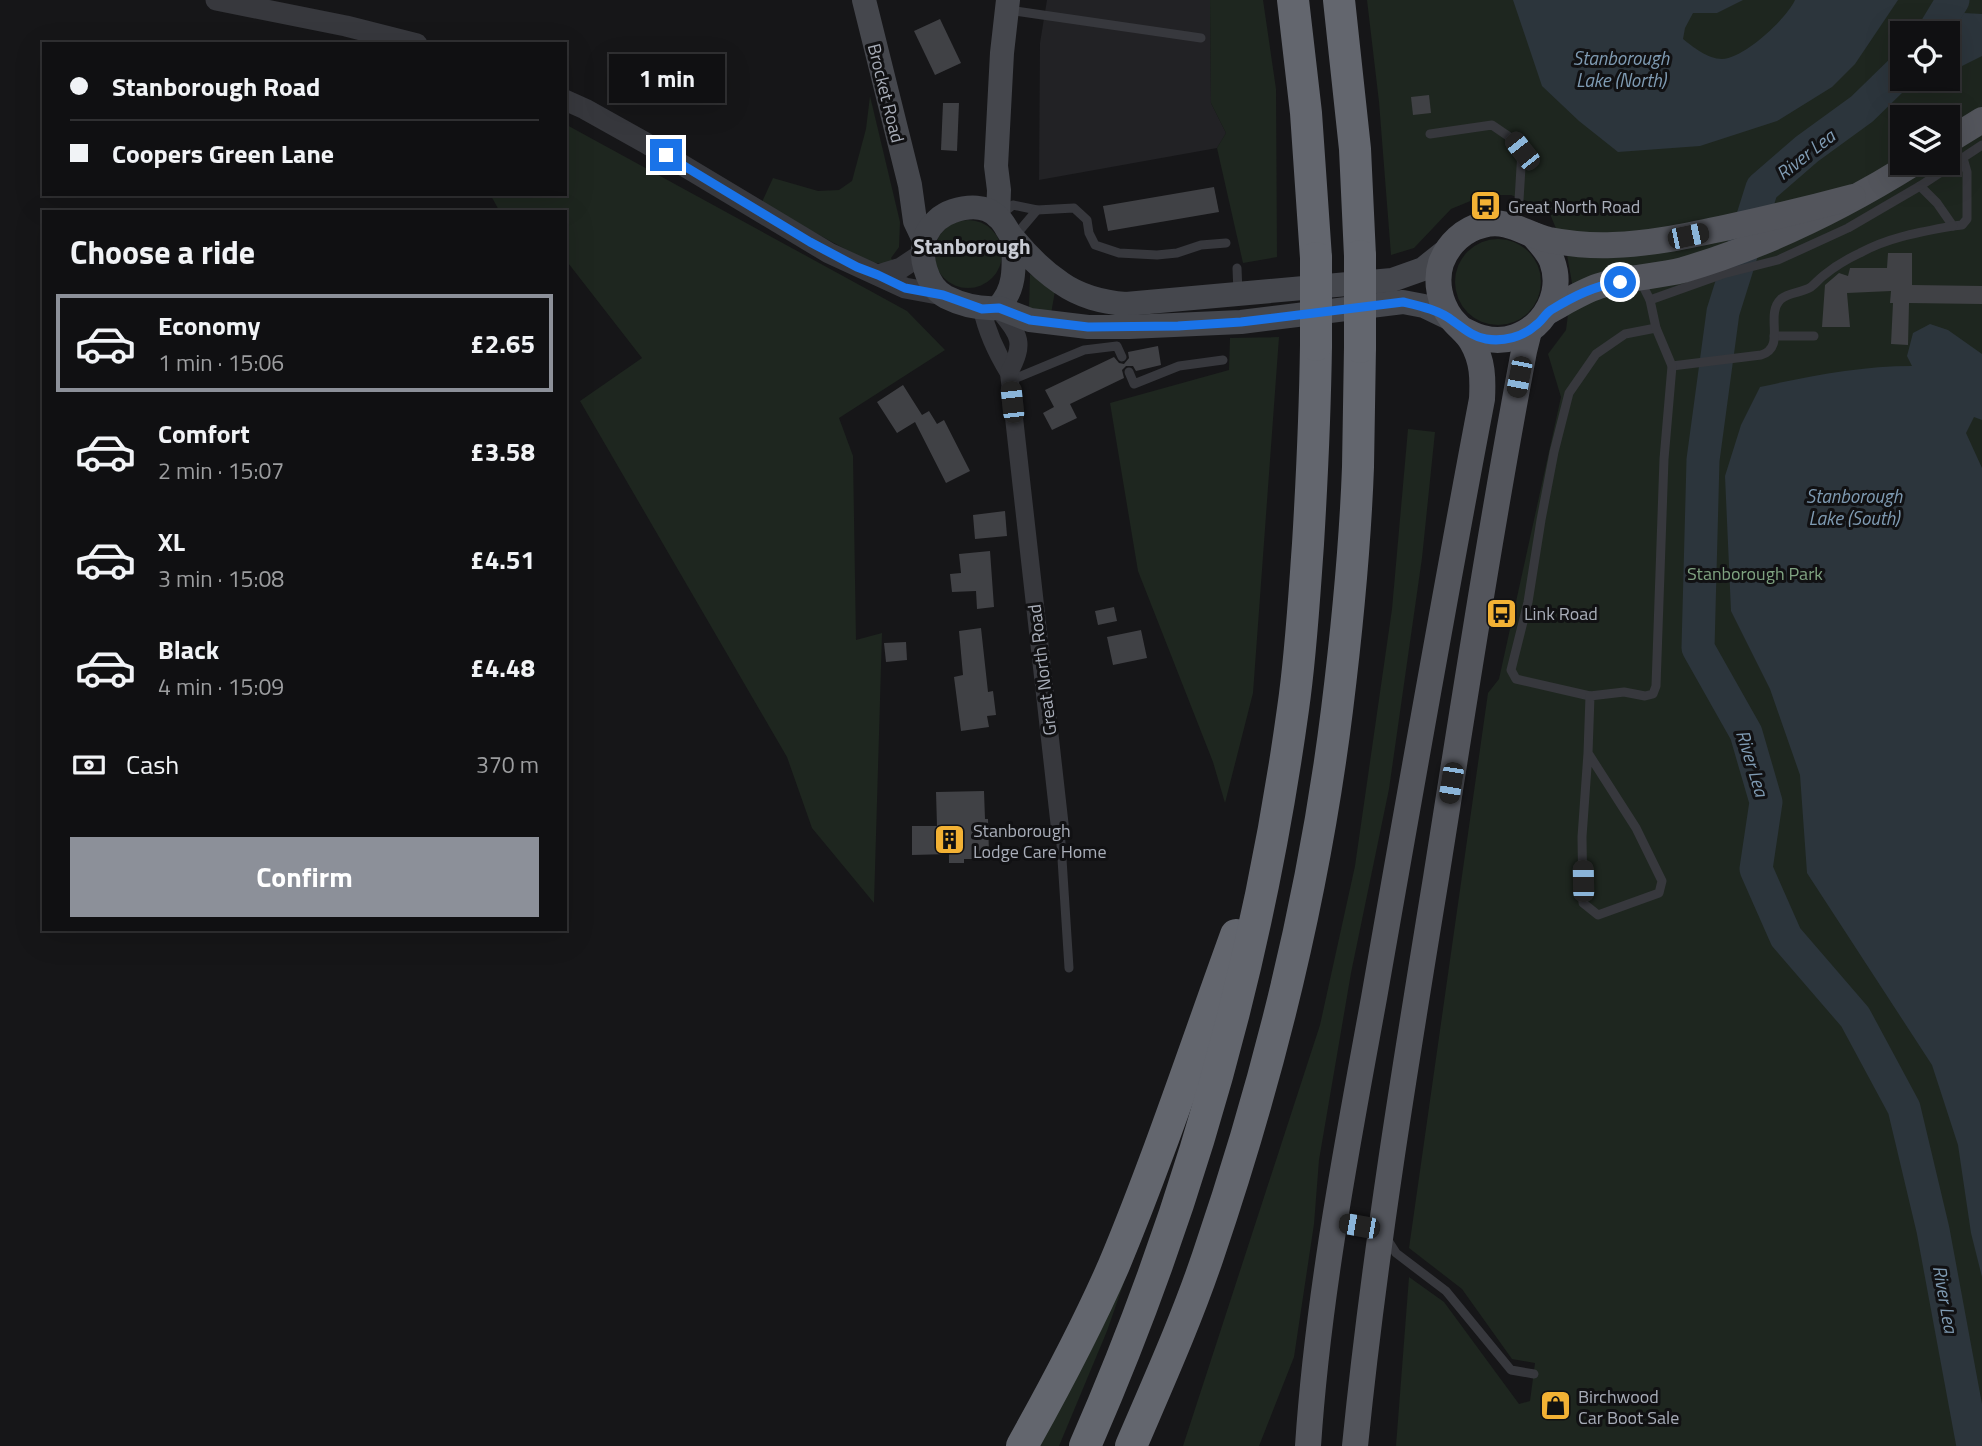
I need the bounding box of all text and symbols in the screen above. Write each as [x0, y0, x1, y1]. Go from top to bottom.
map controls [1890, 21, 1960, 175]
button: locate [1890, 21, 1960, 91]
street label: Brocket Road [861, 41, 911, 145]
water label: Stanborough Lake (North) [1573, 43, 1670, 94]
callout: 1 min [608, 54, 724, 102]
text: 1 min [639, 61, 695, 96]
text: Stanborough Road [112, 67, 320, 106]
button: layers [1890, 105, 1960, 175]
water label: River Lea [1769, 121, 1842, 186]
car [1501, 128, 1544, 174]
text: Coopers Green Lane [112, 134, 334, 173]
route end [650, 139, 682, 171]
bus stop icon: Great North Road [1468, 189, 1502, 223]
place label: Great North Road [1508, 193, 1640, 220]
car [1666, 221, 1711, 251]
text: Choose a ride [70, 228, 255, 276]
district label: Stanborough [913, 230, 1031, 262]
route start [1604, 266, 1636, 298]
text: Economy [158, 306, 260, 345]
icon: car [74, 312, 137, 375]
text: £2.65 [470, 324, 535, 363]
text: 1 min · 15:06 [158, 345, 284, 380]
car [1505, 354, 1534, 400]
car [1000, 380, 1025, 424]
text: Comfort [158, 414, 250, 453]
icon: car [74, 420, 137, 483]
text: £3.58 [470, 432, 535, 471]
text: 2 min · 15:07 [158, 453, 284, 488]
water label: Stanborough Lake (South) [1806, 481, 1903, 532]
text: XL [158, 522, 185, 561]
icon: car [74, 528, 137, 591]
text: £4.51 [470, 540, 535, 579]
park label: Stanborough Park [1687, 560, 1823, 587]
text: 3 min · 15:08 [158, 561, 284, 596]
bus stop icon: Link Road [1484, 596, 1518, 630]
place label: Link Road [1524, 600, 1598, 627]
street label: Great North Road [1021, 603, 1063, 737]
text: Black [158, 630, 219, 669]
icon: car [74, 636, 137, 699]
text: £4.48 [470, 648, 535, 687]
text: 4 min · 15:09 [158, 669, 284, 704]
water label: River Lea [1729, 726, 1777, 801]
text: Cash [126, 745, 179, 784]
icon: cash [70, 746, 108, 784]
text: 370 m [476, 747, 539, 782]
car [1438, 761, 1465, 805]
place label: Stanborough Lodge Care Home [973, 817, 1106, 865]
building icon: Stanborough Lodge Care Home [933, 823, 967, 857]
button: Confirm [70, 837, 539, 917]
car [1573, 860, 1594, 902]
car [1337, 1212, 1382, 1240]
water label: River Lea [1926, 1263, 1966, 1337]
place label: Birchwood Car Boot Sale [1578, 1383, 1679, 1431]
shop icon: Birchwood Car Boot Sale [1538, 1389, 1572, 1423]

